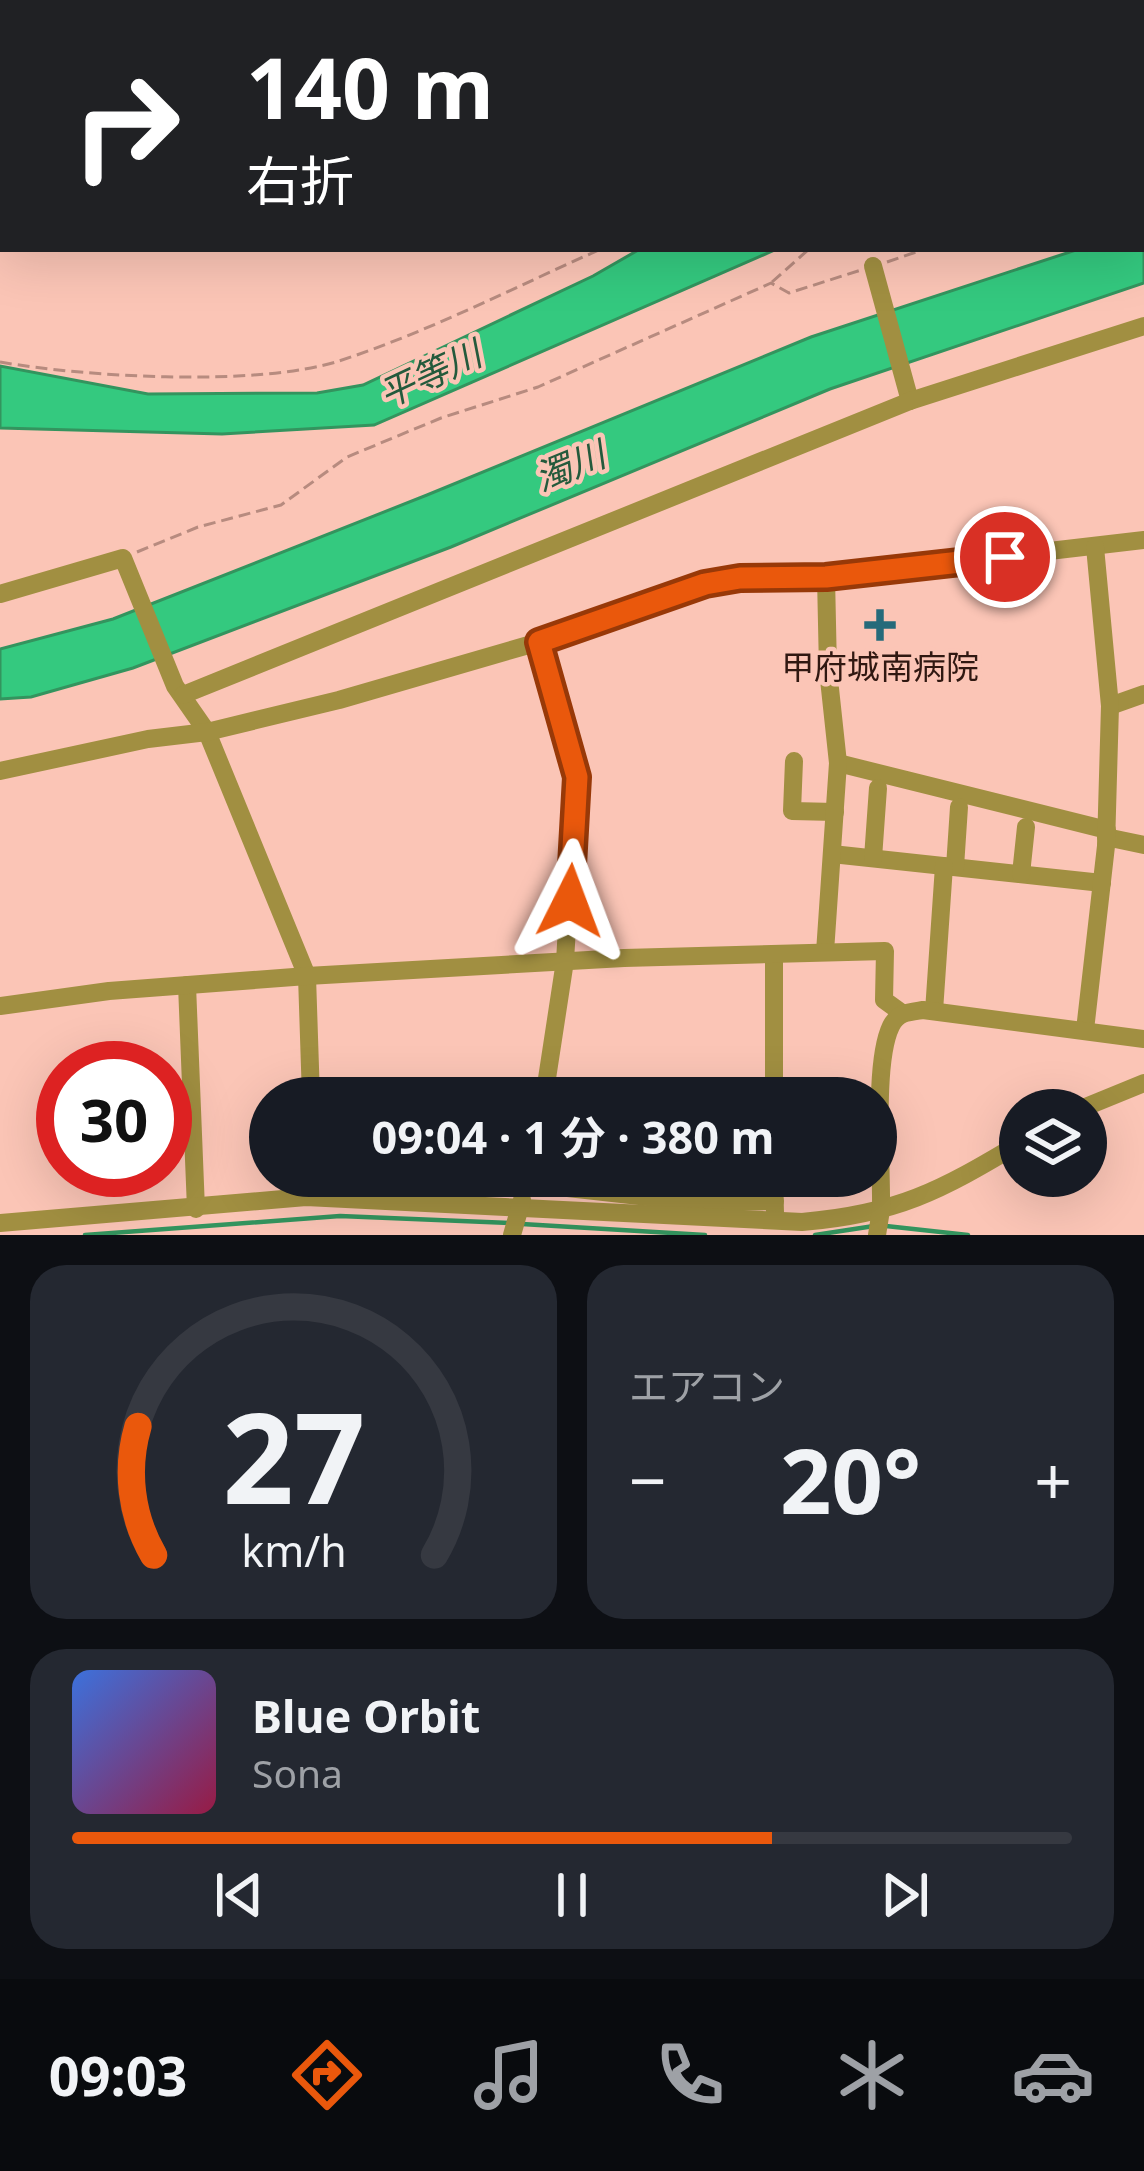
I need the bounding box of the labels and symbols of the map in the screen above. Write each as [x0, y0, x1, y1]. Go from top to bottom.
water label: 平等川 [370, 327, 493, 419]
water label: 濁川 [527, 428, 616, 502]
pin [954, 506, 1056, 608]
marker: 甲府城南病院 [864, 609, 896, 641]
place label: 甲府城南病院 [781, 644, 979, 689]
position arrow [507, 838, 633, 964]
speed limit sign: 30 [36, 1041, 192, 1197]

